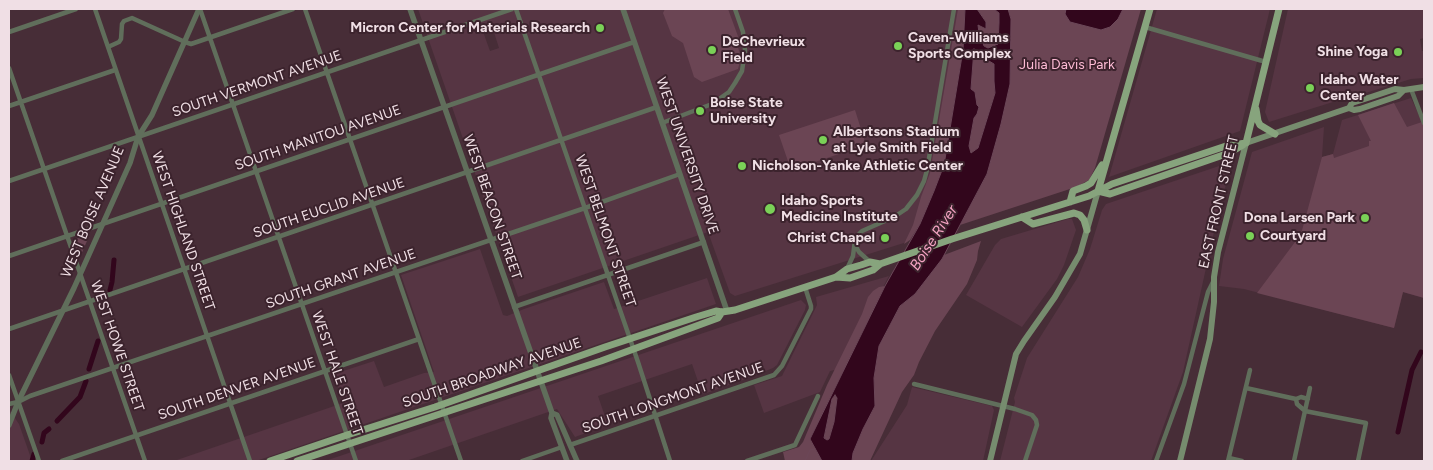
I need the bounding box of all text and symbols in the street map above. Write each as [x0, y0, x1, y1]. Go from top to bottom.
place label: Micron Center for Materials Research [350, 20, 590, 36]
marker: Micron Center for Materials Research [594, 22, 606, 34]
place label: Caven-Williams Sports Complex [908, 30, 1011, 62]
place label: DeChevrieux Field [722, 34, 805, 66]
marker: Caven-Williams Sports Complex [892, 40, 904, 52]
marker: DeChevrieux Field [706, 44, 718, 56]
place label: Shine Yoga [1317, 44, 1388, 60]
marker: Shine Yoga [1392, 46, 1404, 58]
street label: SOUTH VERMONT AVENUE [170, 47, 344, 121]
park label: Julia Davis Park [1019, 57, 1115, 73]
place label: Idaho Water Center [1320, 72, 1399, 104]
street label: WEST UNIVERSITY DRIVE [652, 75, 722, 237]
marker: Idaho Water Center [1304, 82, 1316, 94]
place label: Boise State University [710, 95, 783, 128]
street label: SOUTH MANITOU AVENUE [233, 102, 403, 174]
marker: Boise State University [694, 105, 706, 117]
place label: Albertsons Stadium at Lyle Smith Field [833, 124, 960, 156]
street label: WEST BEACON STREET [459, 132, 525, 282]
marker: Albertsons Stadium at Lyle Smith Field [817, 134, 829, 146]
street label: EAST FRONT STREET [1195, 134, 1243, 270]
street label: WEST BOISE AVENUE [58, 144, 128, 280]
street label: WEST HIGHLAND STREET [148, 149, 218, 313]
street label: WEST BELMONT STREET [571, 153, 639, 309]
place label: Nicholson-Yanke Athletic Center [752, 158, 963, 174]
marker: Nicholson-Yanke Athletic Center [736, 160, 748, 172]
street label: SOUTH EUCLID AVENUE [251, 174, 407, 242]
place label: Idaho Sports Medicine Institute [781, 193, 898, 226]
marker: Idaho Sports Medicine Institute [763, 202, 777, 216]
water label: Boise River [906, 202, 962, 274]
place label: Dona Larsen Park [1244, 210, 1355, 226]
marker: Dona Larsen Park [1359, 212, 1371, 224]
place label: Courtyard [1260, 228, 1326, 244]
place label: Christ Chapel [787, 230, 875, 246]
marker: Courtyard [1244, 230, 1256, 242]
marker: Christ Chapel [879, 232, 891, 244]
street label: SOUTH GRANT AVENUE [264, 245, 418, 313]
street label: WEST HOWE STREET [87, 278, 147, 414]
street label: WEST HALE STREET [308, 309, 366, 437]
street label: SOUTH BROADWAY AVENUE [400, 334, 584, 412]
street label: SOUTH DENVER AVENUE [156, 354, 318, 424]
street label: SOUTH LONGMONT AVENUE [580, 359, 766, 437]

